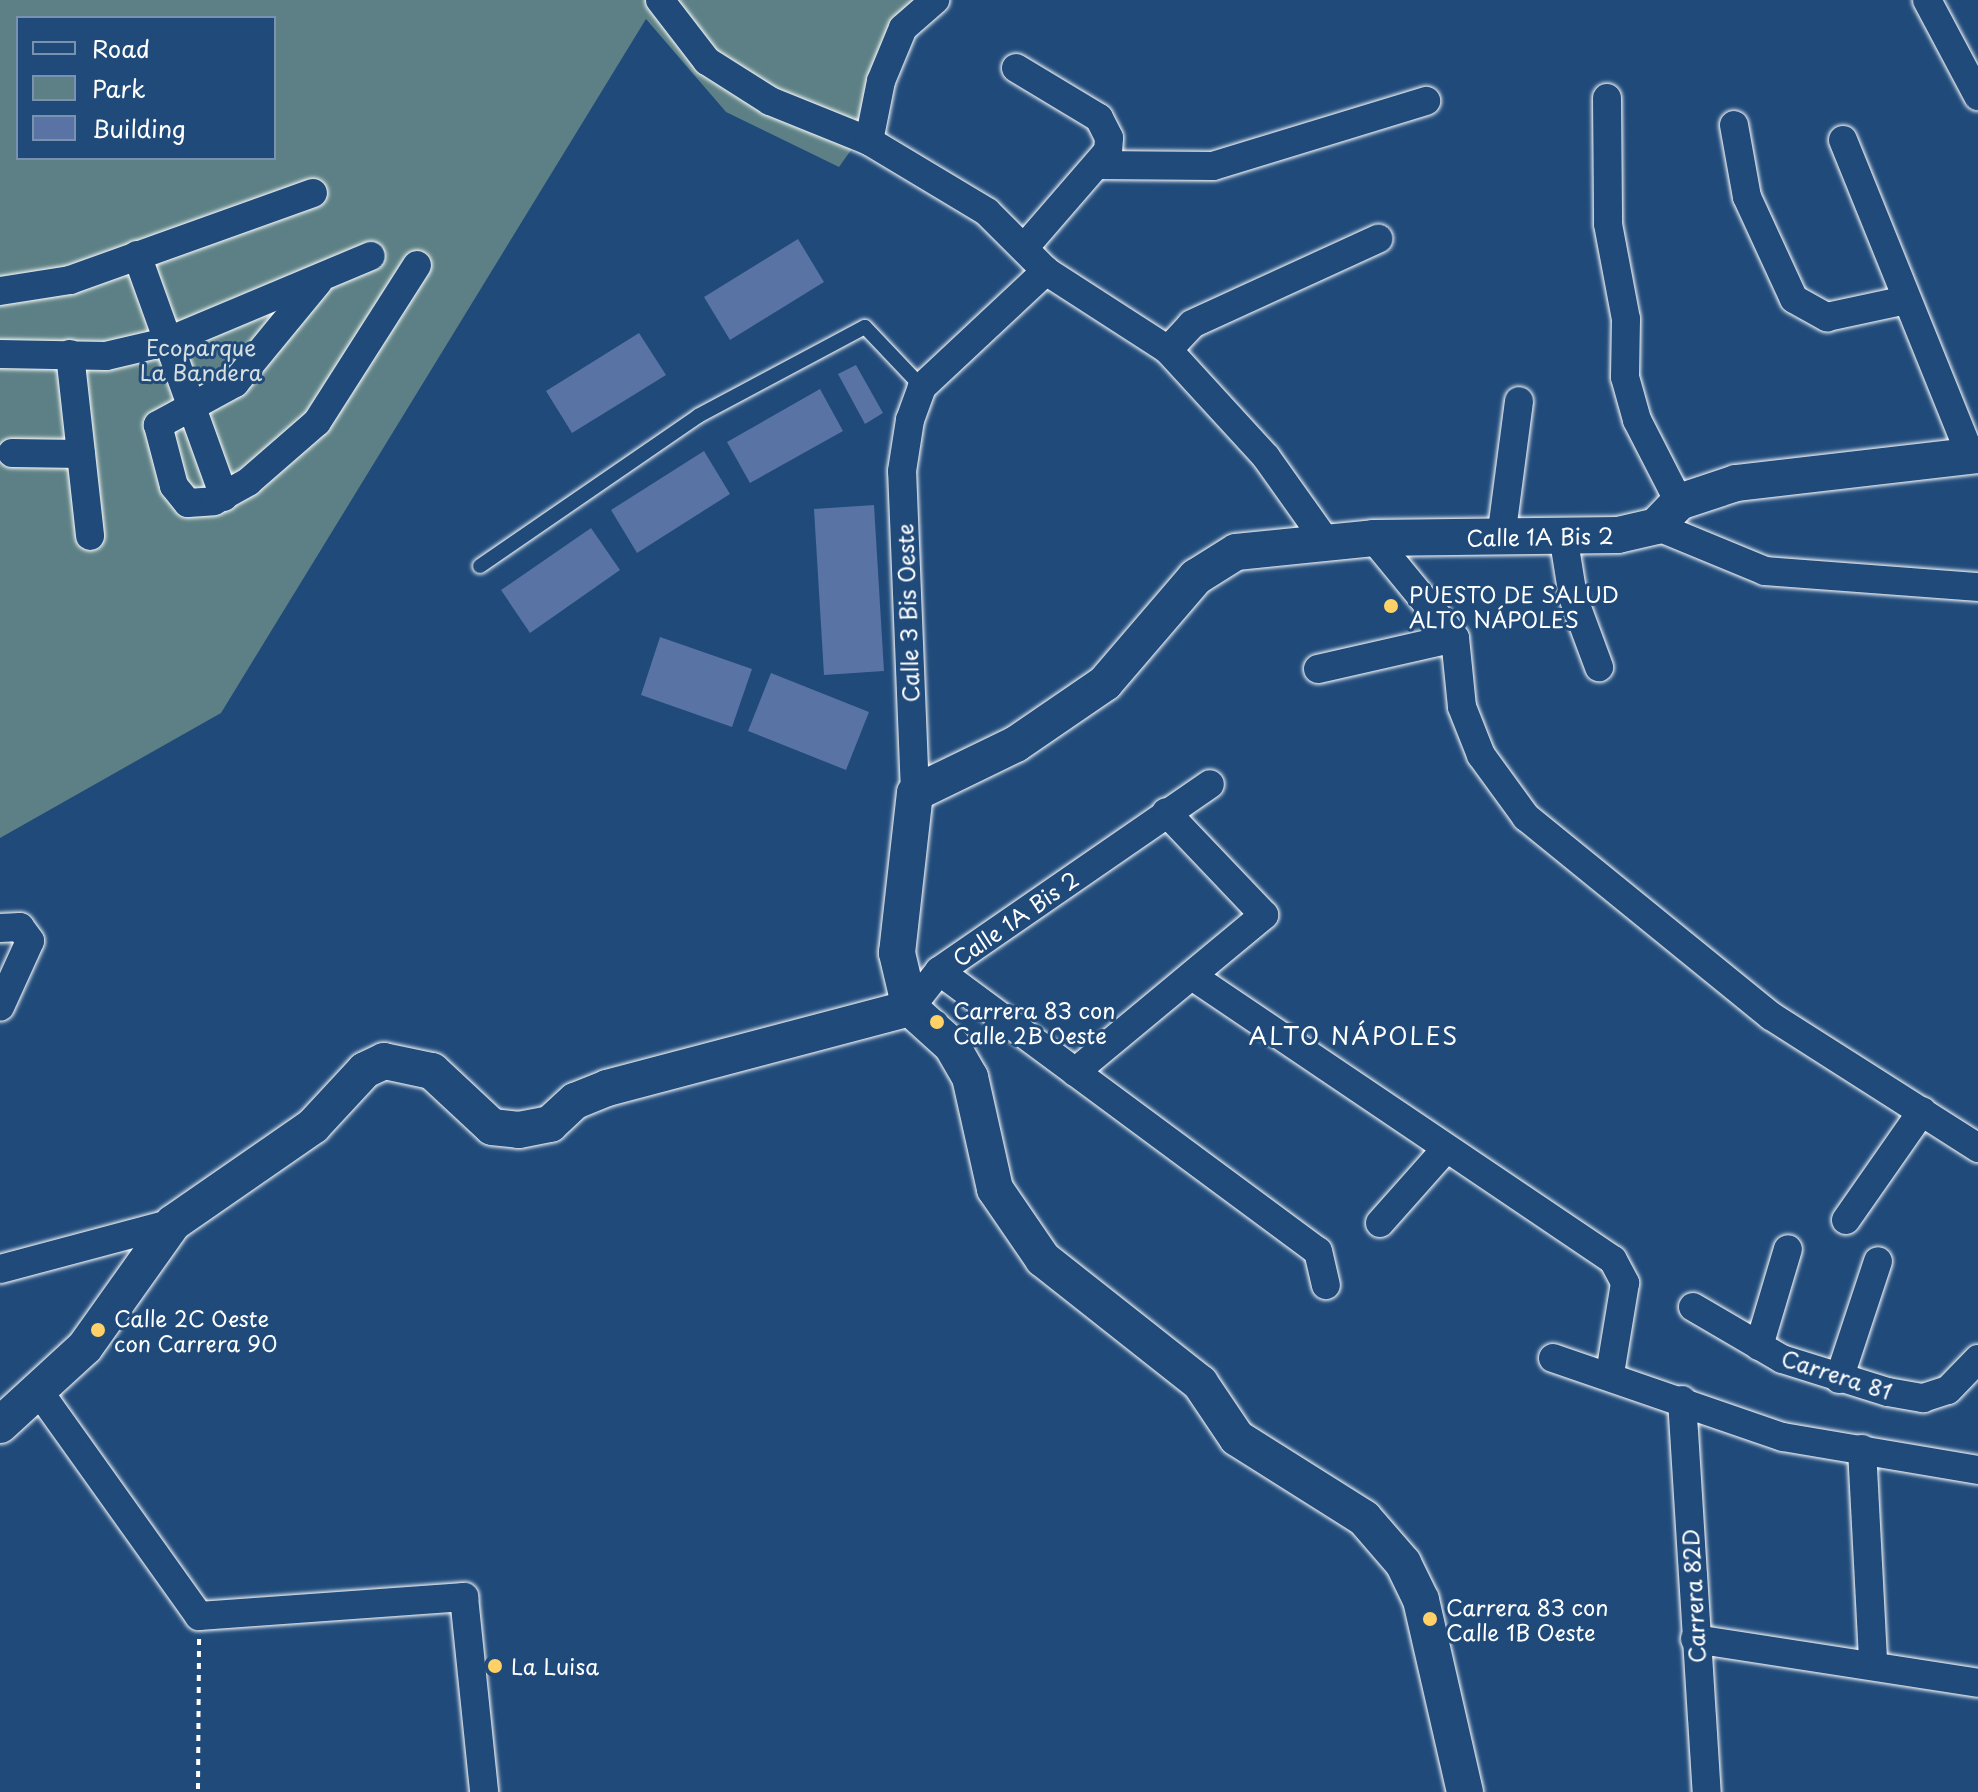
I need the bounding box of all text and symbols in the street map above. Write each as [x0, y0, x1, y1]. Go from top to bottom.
legend [16, 16, 276, 160]
text: Road [92, 30, 150, 66]
text: Park [92, 70, 146, 106]
text: Building [92, 110, 186, 146]
park label: Ecoparque La Bandera [140, 333, 262, 384]
street label: Calle 1A Bis 2 [1466, 522, 1614, 550]
street label: Calle 3 Bis Oeste [891, 523, 923, 703]
place label: PUESTO DE SALUD ALTO NÁPOLES [1409, 580, 1622, 632]
marker: PUESTO DE SALUD ALTO NÁPOLES [1380, 595, 1402, 617]
street label: Calle 1A Bis 2 [947, 865, 1083, 971]
place label: Carrera 83 con Calle 2B Oeste [953, 996, 1116, 1048]
marker: Carrera 83 con Calle 2B Oeste [928, 1013, 946, 1031]
district label: ALTO NÁPOLES [1248, 1022, 1460, 1050]
place label: Calle 2C Oeste con Carrera 90 [114, 1304, 278, 1356]
marker: Calle 2C Oeste con Carrera 90 [89, 1321, 107, 1339]
street label: Carrera 81 [1778, 1344, 1896, 1404]
street label: Carrera 82D [1676, 1527, 1710, 1665]
place label: Carrera 83 con Calle 1B Oeste [1446, 1593, 1609, 1644]
marker: Carrera 83 con Calle 1B Oeste [1421, 1610, 1439, 1628]
place label: La Luisa [511, 1653, 600, 1679]
marker: La Luisa [486, 1657, 504, 1675]

